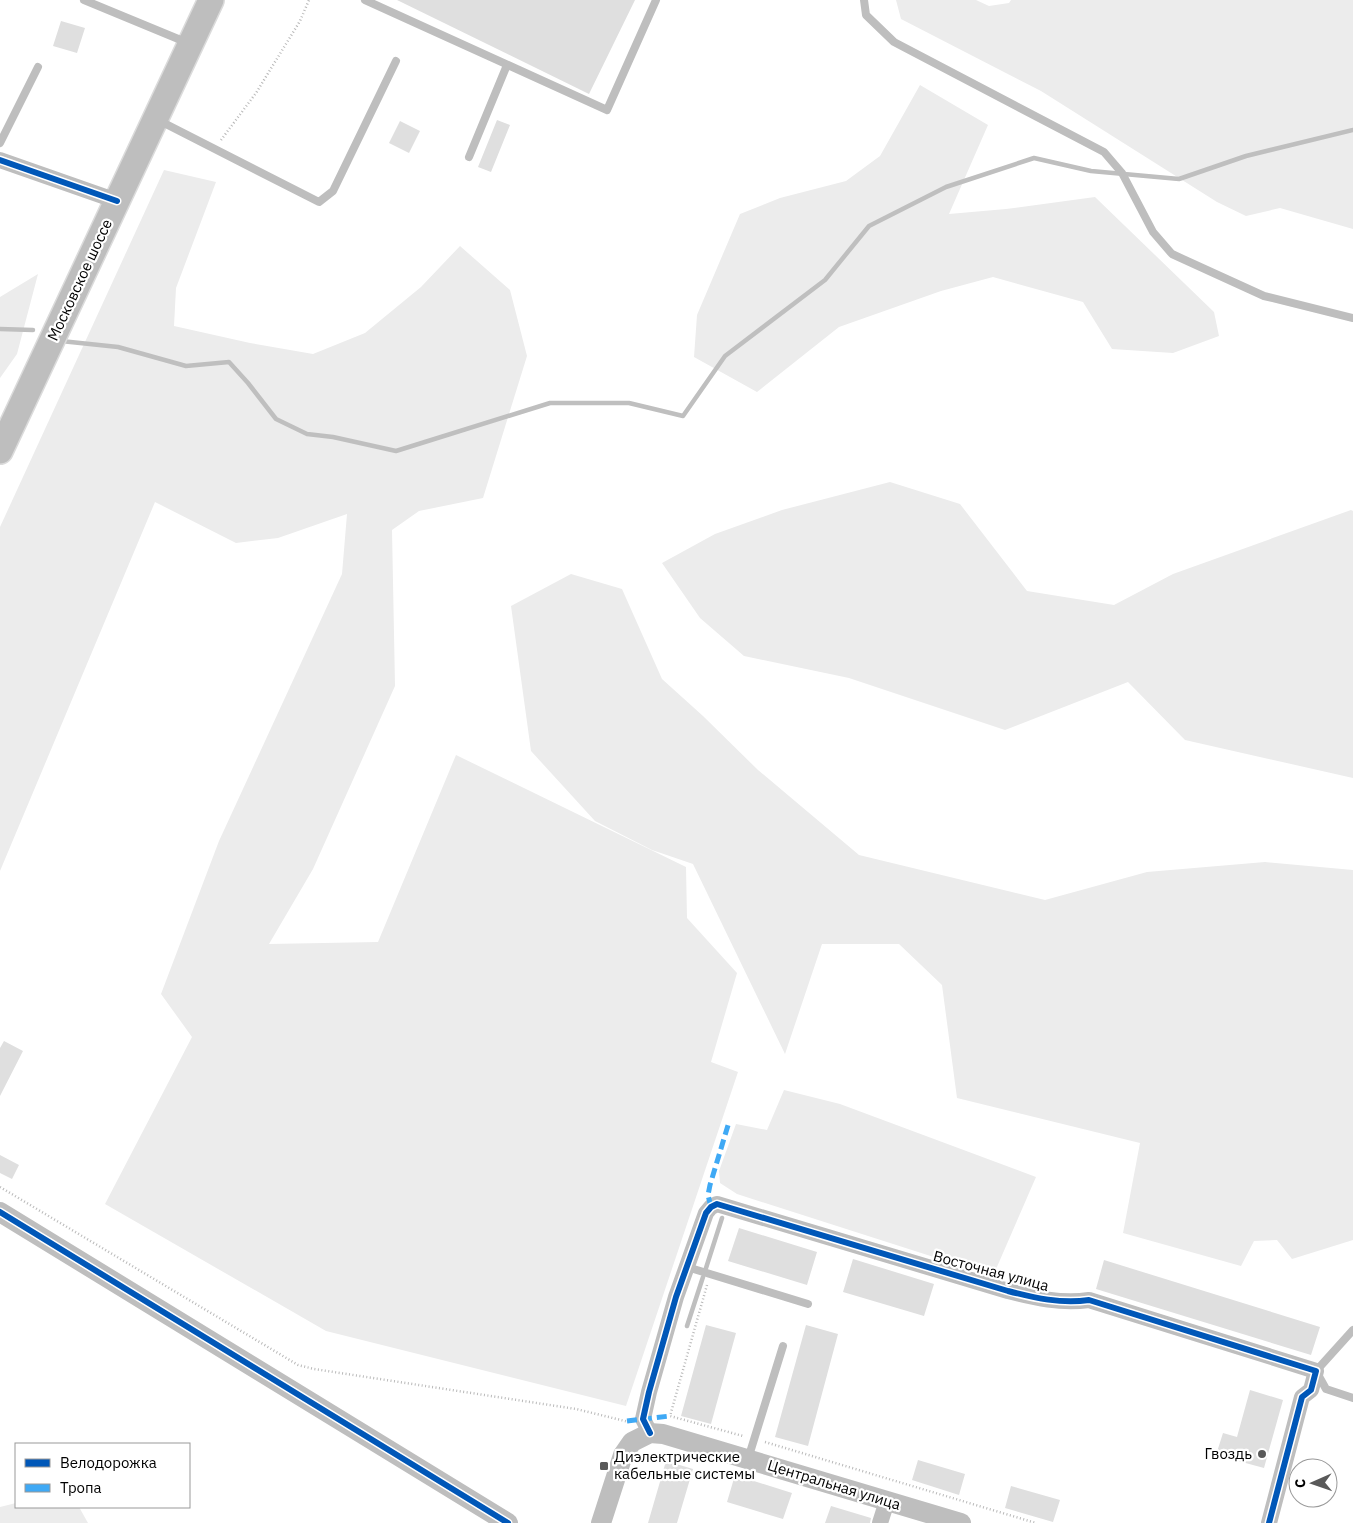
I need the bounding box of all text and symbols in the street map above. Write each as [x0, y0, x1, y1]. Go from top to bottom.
street label: Московское шоссе [43, 216, 116, 344]
street label: Восточная улица [931, 1246, 1051, 1295]
legend [15, 1443, 190, 1508]
place label: Гвоздь [1204, 1444, 1252, 1463]
place label: Диэлектрические кабельные системы [614, 1447, 755, 1483]
marker: Гвоздь [1256, 1448, 1268, 1460]
text: Велодорожка [60, 1453, 157, 1472]
street label: Центральная улица [765, 1455, 903, 1514]
north arrow [1288, 1458, 1338, 1508]
marker: Диэлектрические кабельные системы [598, 1460, 610, 1472]
text: Тропа [60, 1478, 102, 1497]
text: С [1291, 1479, 1309, 1488]

